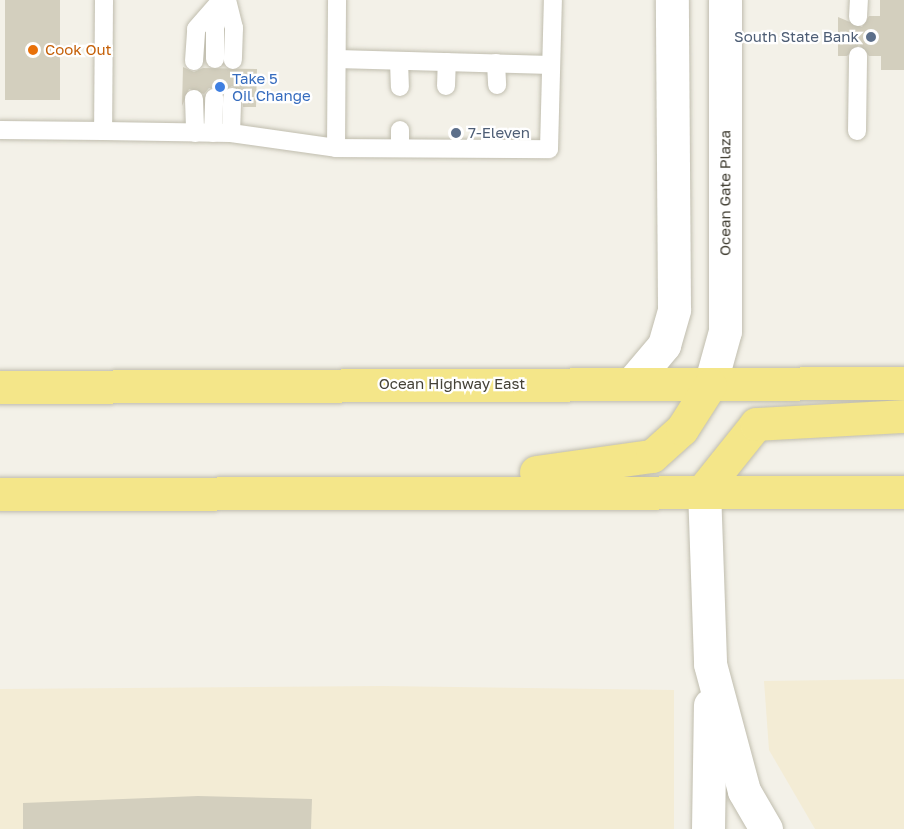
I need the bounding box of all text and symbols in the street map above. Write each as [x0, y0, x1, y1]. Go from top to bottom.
place label: South State Bank [734, 28, 859, 46]
marker: South State Bank [864, 30, 878, 44]
place label: Cook Out [45, 41, 112, 59]
marker: Cook Out [26, 43, 40, 57]
place label: Take 5 Oil Change [232, 69, 311, 104]
marker: Take 5 Oil Change [213, 80, 227, 94]
place label: 7-Eleven [468, 124, 530, 142]
marker: 7-Eleven [449, 126, 463, 140]
street label: Ocean Gate Plaza [716, 130, 734, 256]
street label: Ocean Highway East [379, 375, 525, 393]

